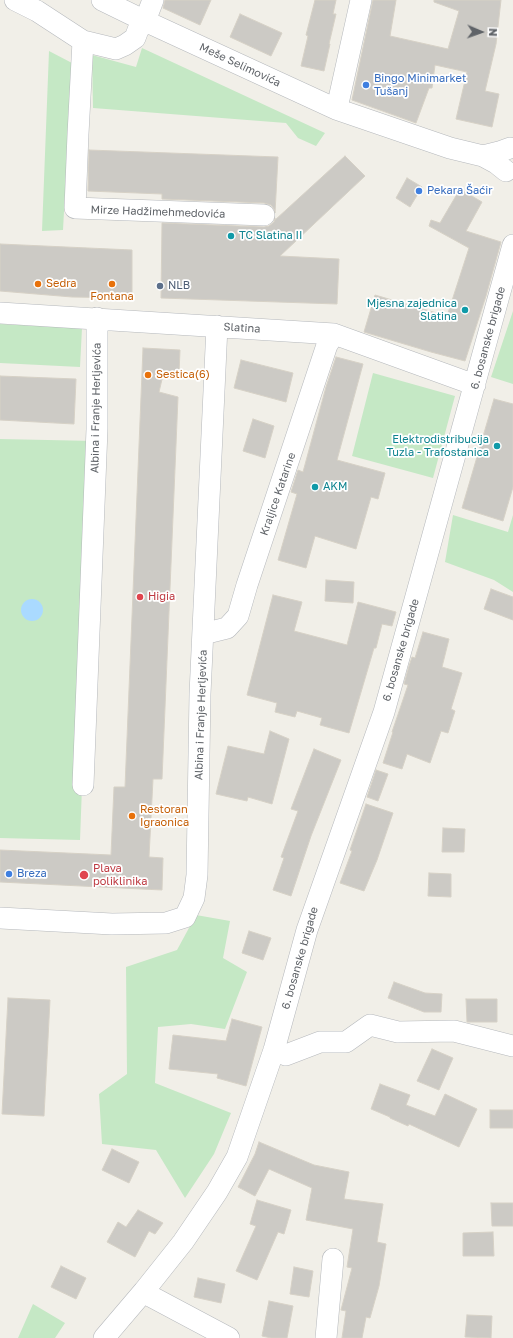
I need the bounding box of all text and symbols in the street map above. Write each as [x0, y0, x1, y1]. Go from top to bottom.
north arrow [461, 12, 501, 52]
text: N [487, 28, 500, 37]
street label: Meše Selimovića [197, 40, 283, 90]
place label: Bingo Minimarket Tušanj [374, 72, 466, 98]
marker: Bingo Minimarket Tušanj [361, 80, 371, 90]
place label: Pekara Šaćir [427, 184, 492, 198]
marker: Pekara Šaćir [414, 186, 424, 196]
street label: Mirze Hadžimehmedovića [90, 203, 226, 221]
place label: TC Slatina II [239, 229, 302, 243]
marker: TC Slatina II [226, 231, 236, 241]
place label: Sedra [46, 277, 77, 291]
marker: Sedra [33, 279, 43, 289]
marker: Fontana [107, 279, 117, 289]
place label: NLB [168, 279, 190, 293]
marker: NLB [155, 281, 165, 291]
street label: 6. bosanske brigade [468, 285, 508, 391]
place label: Fontana [90, 290, 134, 304]
place label: Mjesna zajednica Slatina [367, 297, 457, 323]
marker: Mjesna zajednica Slatina [460, 305, 470, 315]
street label: Slatina [223, 320, 261, 336]
street label: Albina i Franje Herljevića [88, 343, 104, 473]
place label: Sestica(6) [156, 368, 210, 382]
marker: Sestica(6) [143, 370, 153, 380]
place label: Elektrodistribucija Tuzla - Trafostanica [386, 433, 489, 459]
marker: Elektrodistribucija Tuzla - Trafostanica [492, 441, 502, 451]
street label: Kraljice Katarine [258, 451, 298, 537]
place label: AKM [323, 480, 347, 494]
marker: AKM [310, 482, 320, 492]
place label: Higia [148, 590, 175, 604]
marker: Higia [135, 592, 145, 602]
street label: 6. bosanske brigade [380, 597, 422, 703]
street label: Albina i Franje Herljevića [192, 650, 210, 780]
place label: Restoran Igraonica [140, 803, 189, 829]
marker: Restoran Igraonica [127, 811, 137, 821]
place label: Plava poliklinika [93, 862, 148, 888]
place label: Breza [17, 867, 47, 881]
marker: Breza [4, 869, 14, 879]
marker: Plava poliklinika [78, 869, 90, 881]
street label: 6. bosanske brigade [279, 905, 321, 1011]

